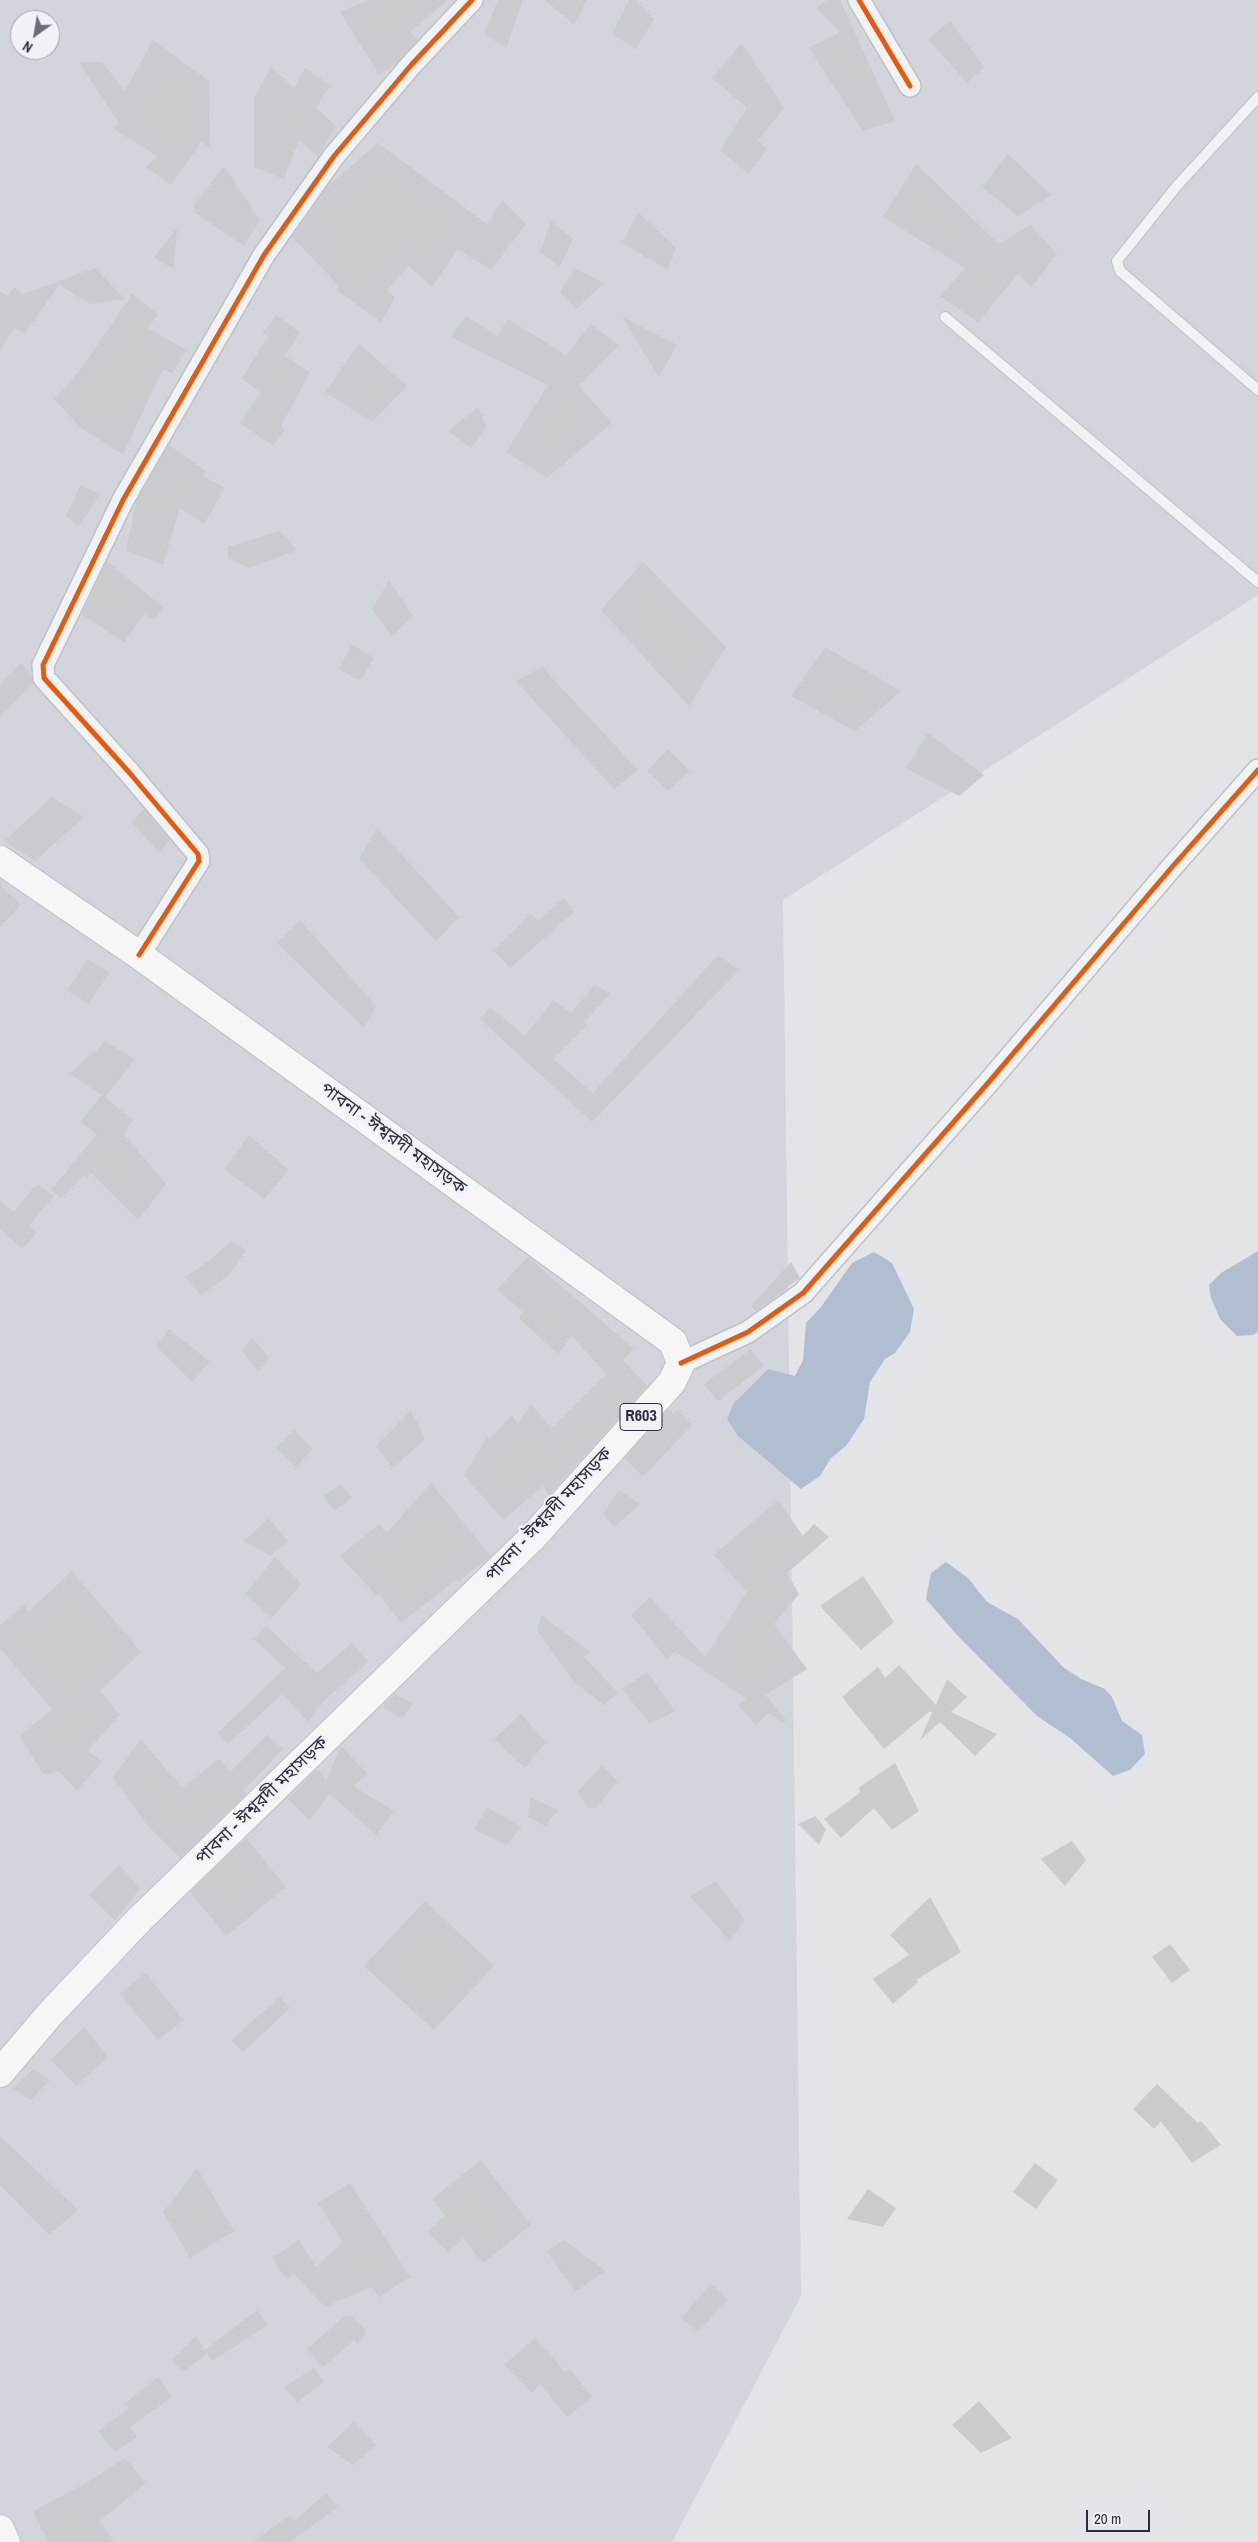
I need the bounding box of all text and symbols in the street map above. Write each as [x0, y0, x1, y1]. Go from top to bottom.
north arrow [10, 10, 60, 60]
text: N [19, 37, 36, 57]
street label: পাবনা - ঈশ্বরদী মহাসড়ক [316, 1079, 470, 1199]
road number: R603 [620, 1404, 662, 1430]
street label: পাবনা - ঈশ্বরদী মহাসড়ক [481, 1444, 617, 1586]
street label: পাবনা - ঈশ্বরদী মহাসড়ক [191, 1732, 333, 1870]
scale bar [1088, 2500, 1152, 2532]
text: 20 m [1094, 2508, 1121, 2529]

